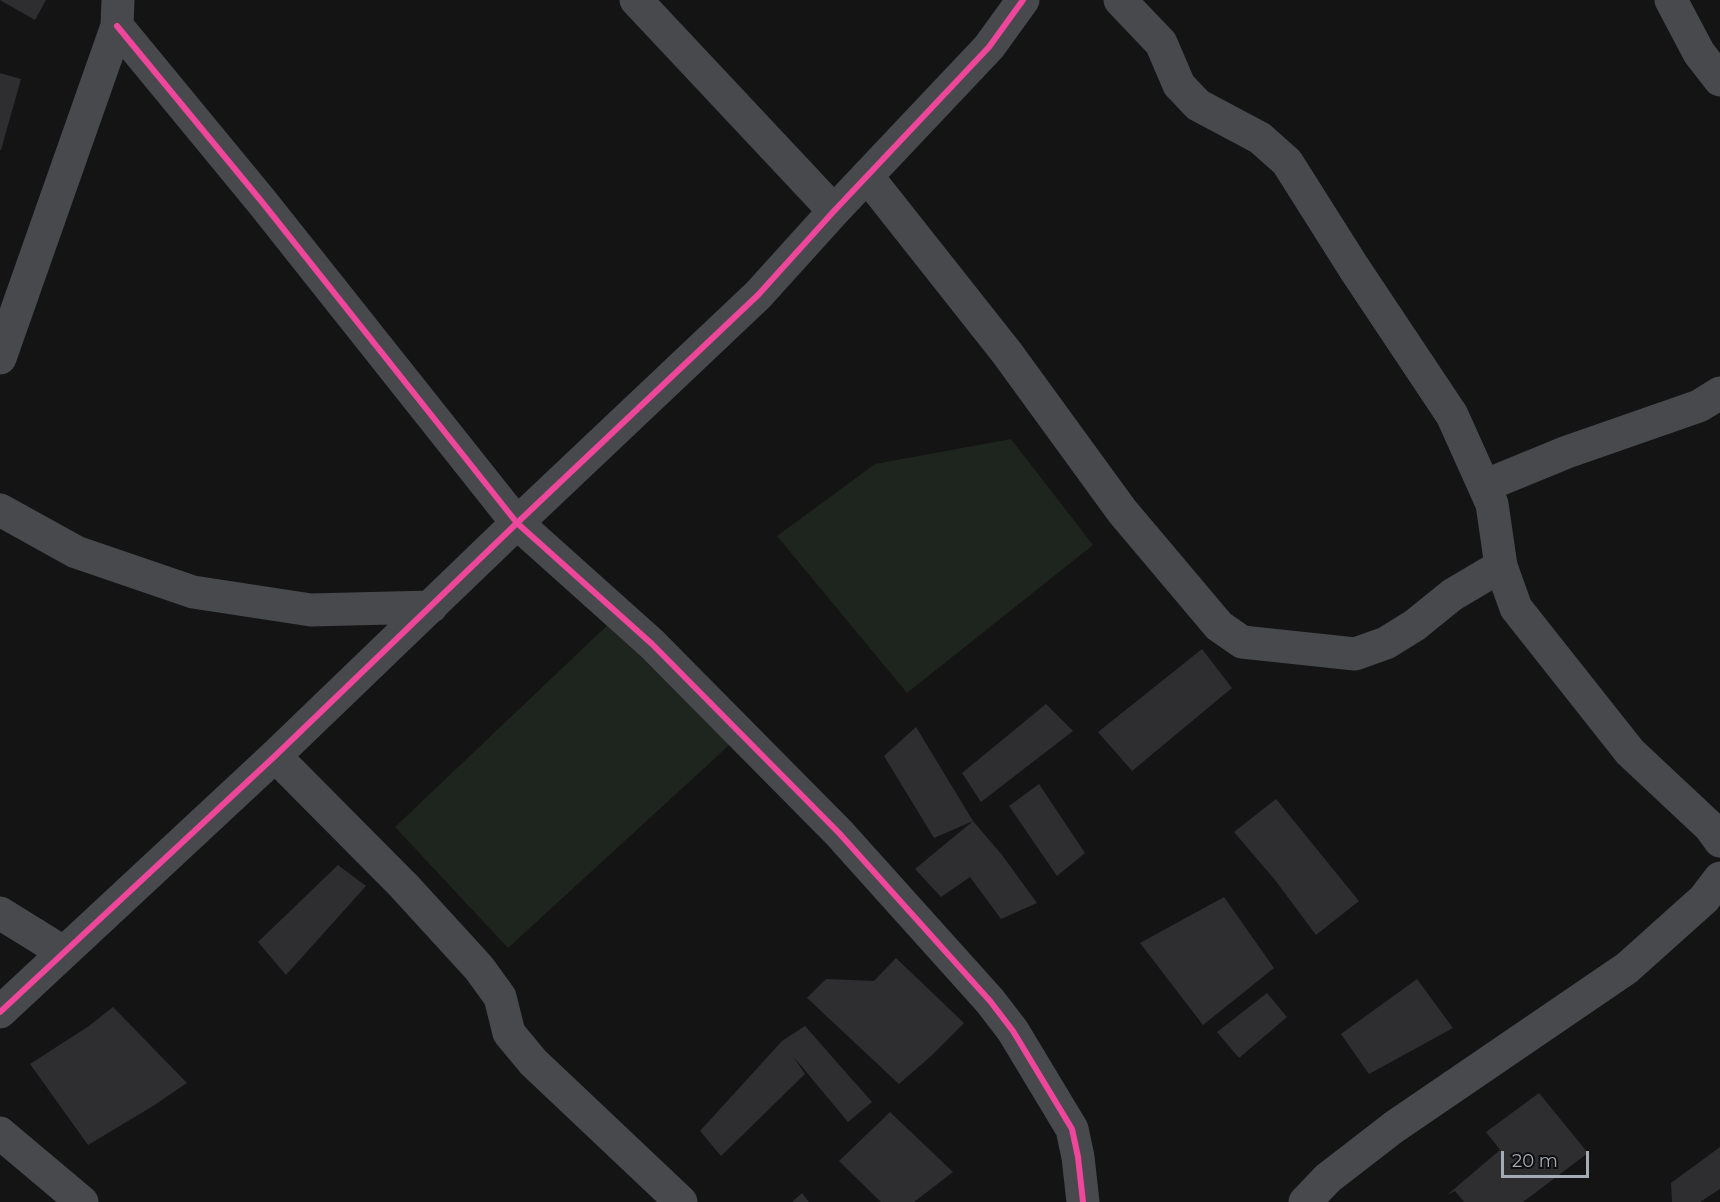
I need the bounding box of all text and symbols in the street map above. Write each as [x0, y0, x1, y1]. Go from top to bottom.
scale bar [1504, 1139, 1592, 1177]
text: 20 m [1512, 1150, 1558, 1172]

